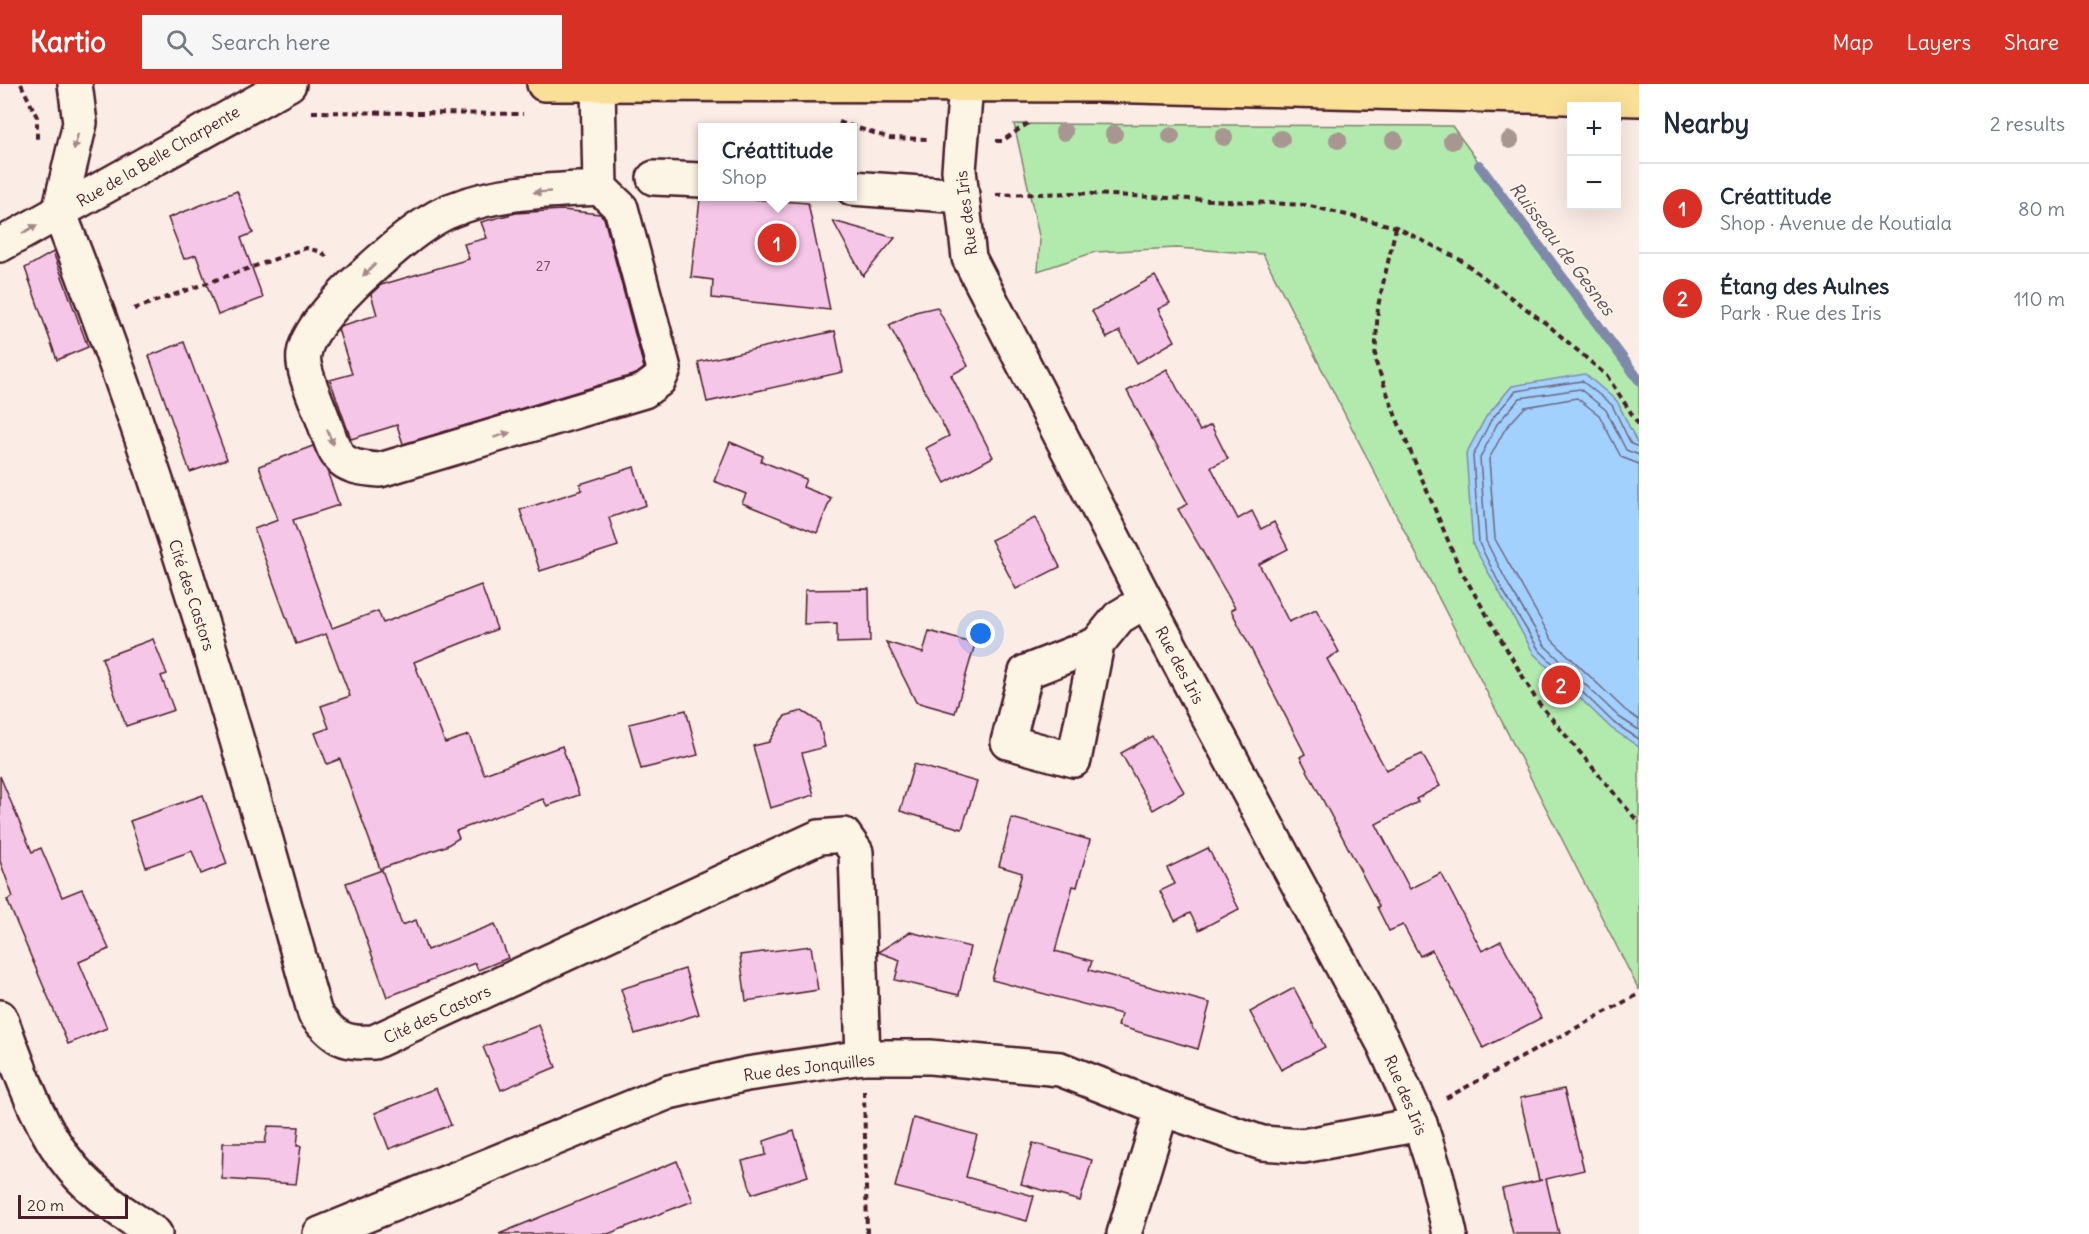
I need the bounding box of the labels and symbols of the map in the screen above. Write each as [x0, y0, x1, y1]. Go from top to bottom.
street label: Rue de la Belle Charpente [73, 101, 243, 211]
one-way arrow [70, 132, 80, 151]
street label: Rue des Iris [951, 170, 981, 256]
water label: Ruisseau de Gesnes [1505, 178, 1621, 321]
one-way arrow [532, 187, 551, 196]
pin: 1 [758, 220, 796, 266]
one-way arrow [21, 224, 38, 234]
house number: 27 [536, 257, 550, 275]
one-way arrow [362, 263, 377, 277]
one-way arrow [326, 428, 335, 446]
one-way arrow [493, 430, 511, 439]
street label: Cité des Castors [165, 537, 219, 653]
your location [966, 619, 995, 648]
street label: Rue des Iris [1151, 623, 1209, 707]
pin: 2 [1542, 662, 1580, 708]
street label: Cité des Castors [380, 980, 494, 1048]
street label: Rue des Jonquilles [742, 1049, 876, 1085]
street label: Rue des Iris [1380, 1052, 1432, 1138]
scale bar [18, 1192, 128, 1220]

